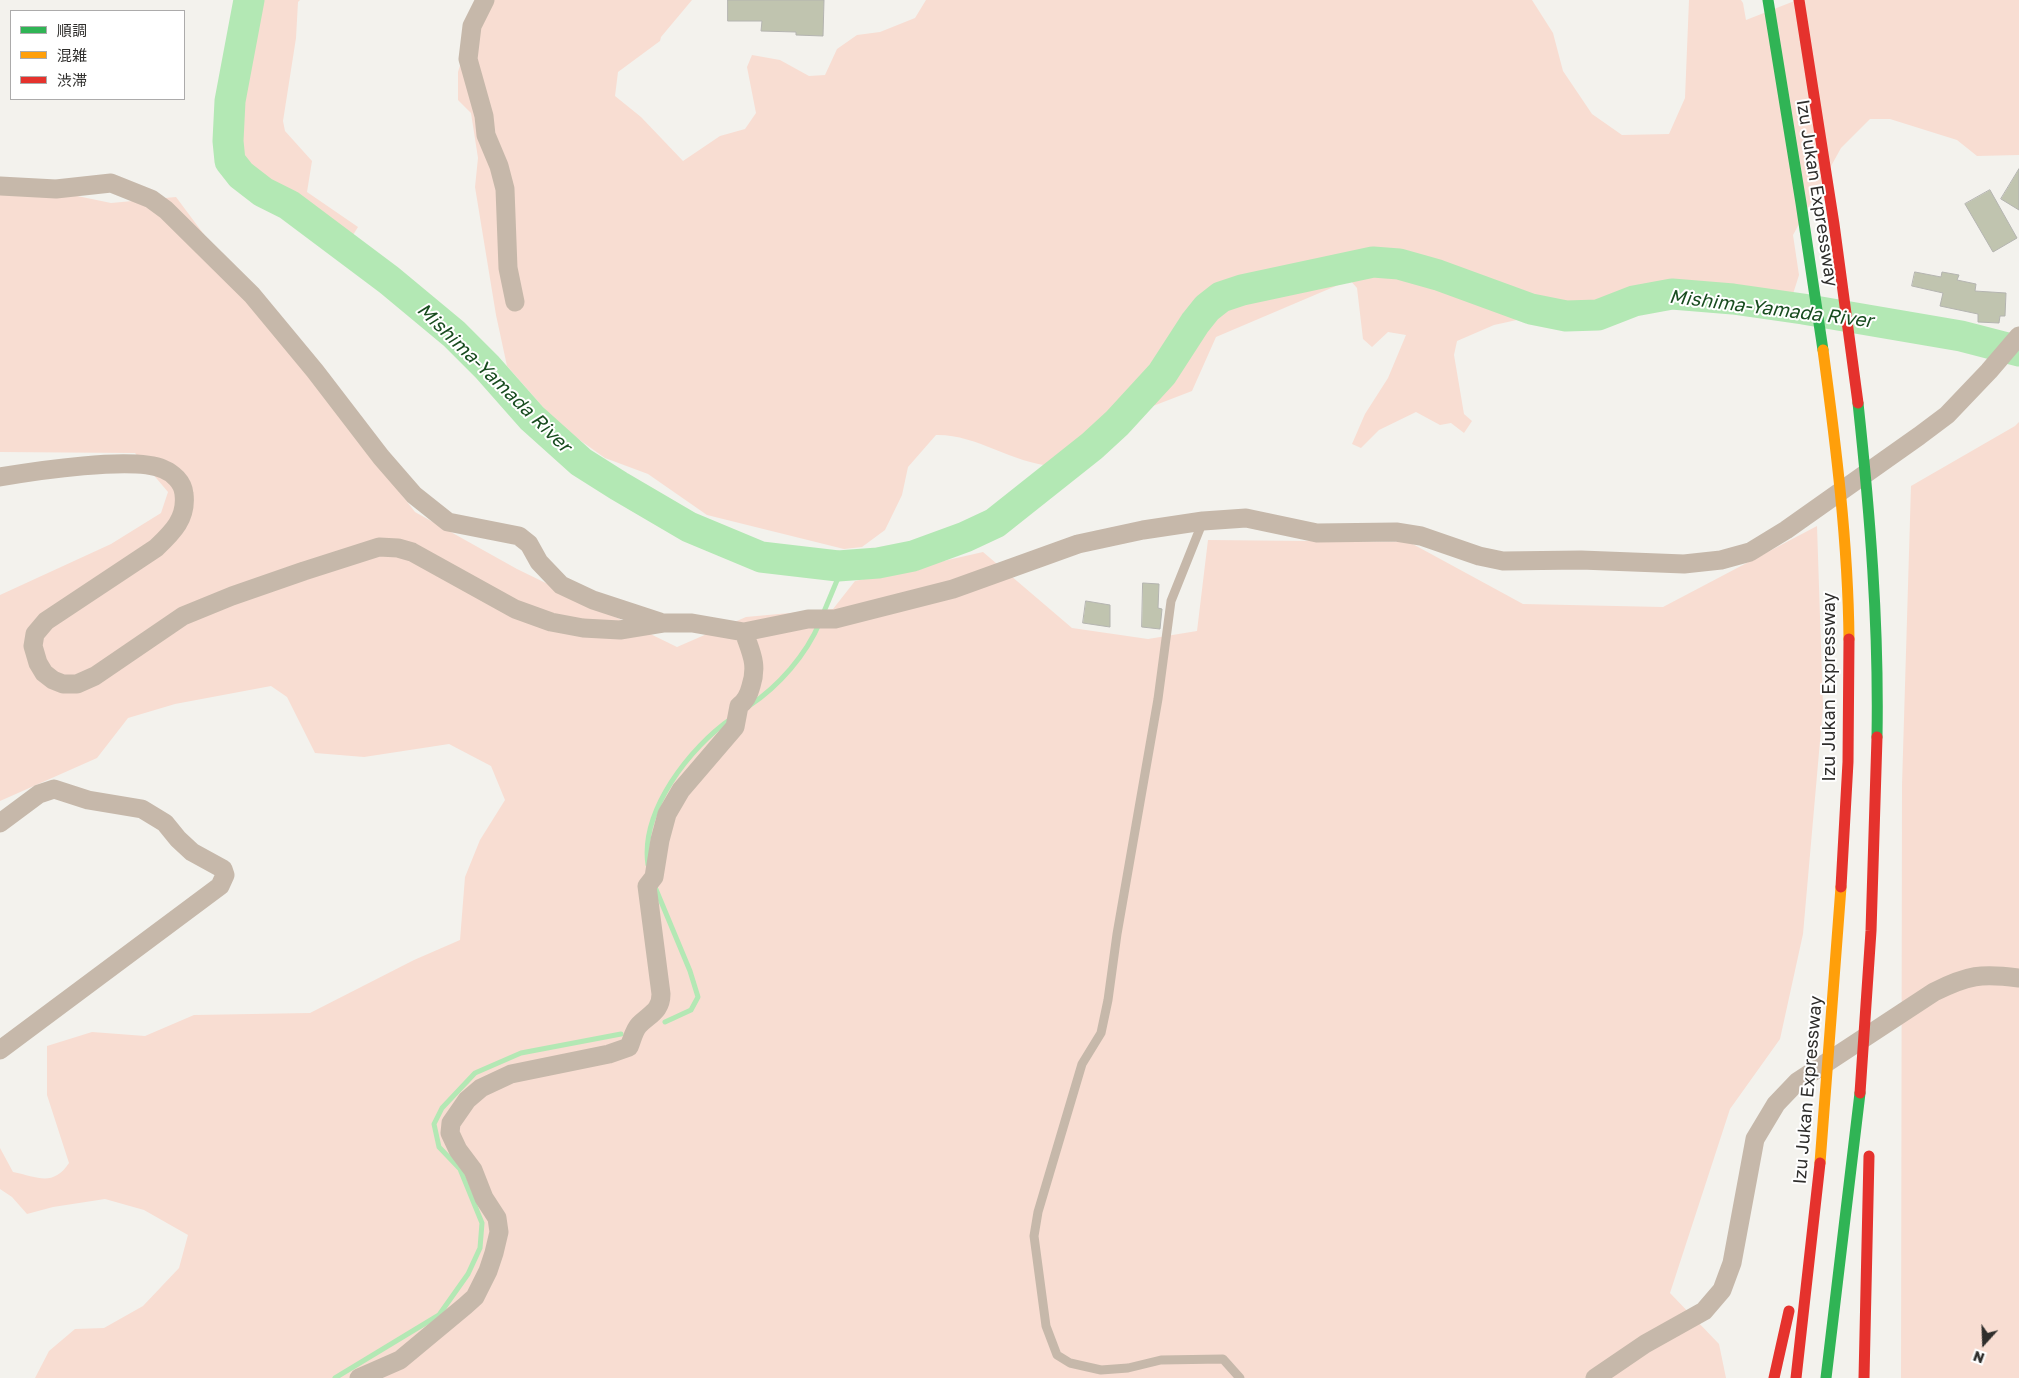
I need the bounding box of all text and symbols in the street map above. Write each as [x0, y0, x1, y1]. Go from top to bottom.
legend [10, 10, 185, 100]
text: 順調 [57, 21, 87, 39]
text: 混雑 [57, 46, 87, 64]
text: 渋滞 [57, 71, 87, 89]
street label: Izu Jukan Expressway [1792, 98, 1842, 288]
water label: Mishima-Yamada River [1668, 285, 1874, 333]
water label: Mishima-Yamada River [412, 299, 576, 457]
street label: Izu Jukan Expressway [1818, 592, 1840, 782]
street label: Izu Jukan Expressway [1789, 995, 1827, 1185]
north arrow [1959, 1318, 2009, 1368]
text: N [1971, 1348, 1987, 1367]

